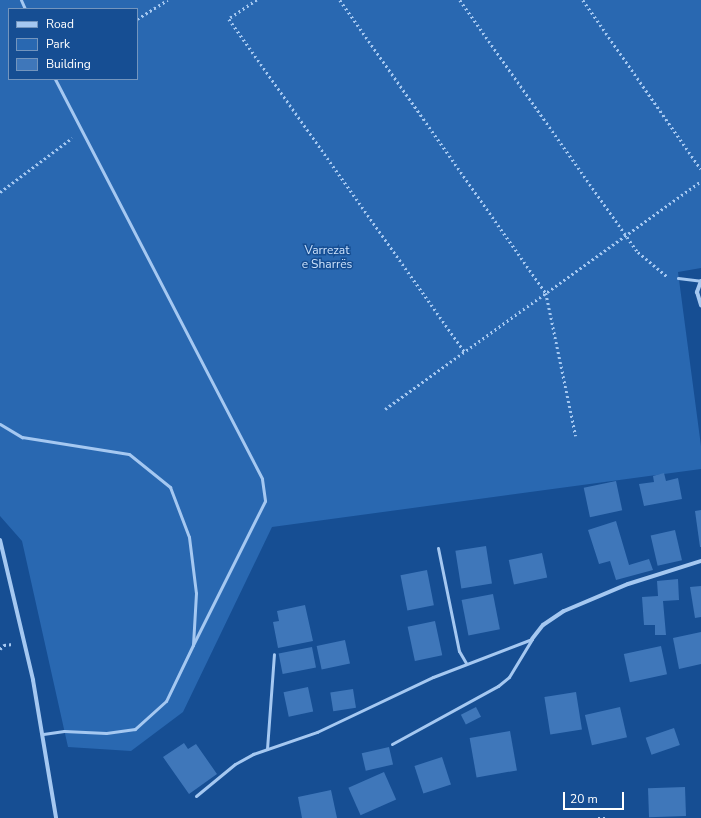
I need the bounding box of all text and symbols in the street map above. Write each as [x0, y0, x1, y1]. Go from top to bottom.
legend [8, 8, 138, 80]
text: Road [46, 16, 74, 32]
text: Park [46, 36, 70, 52]
text: Building [46, 56, 91, 72]
park label: Varrezat e Sharrës [302, 244, 352, 272]
scale bar [565, 784, 626, 810]
text: 20 m [570, 791, 598, 807]

